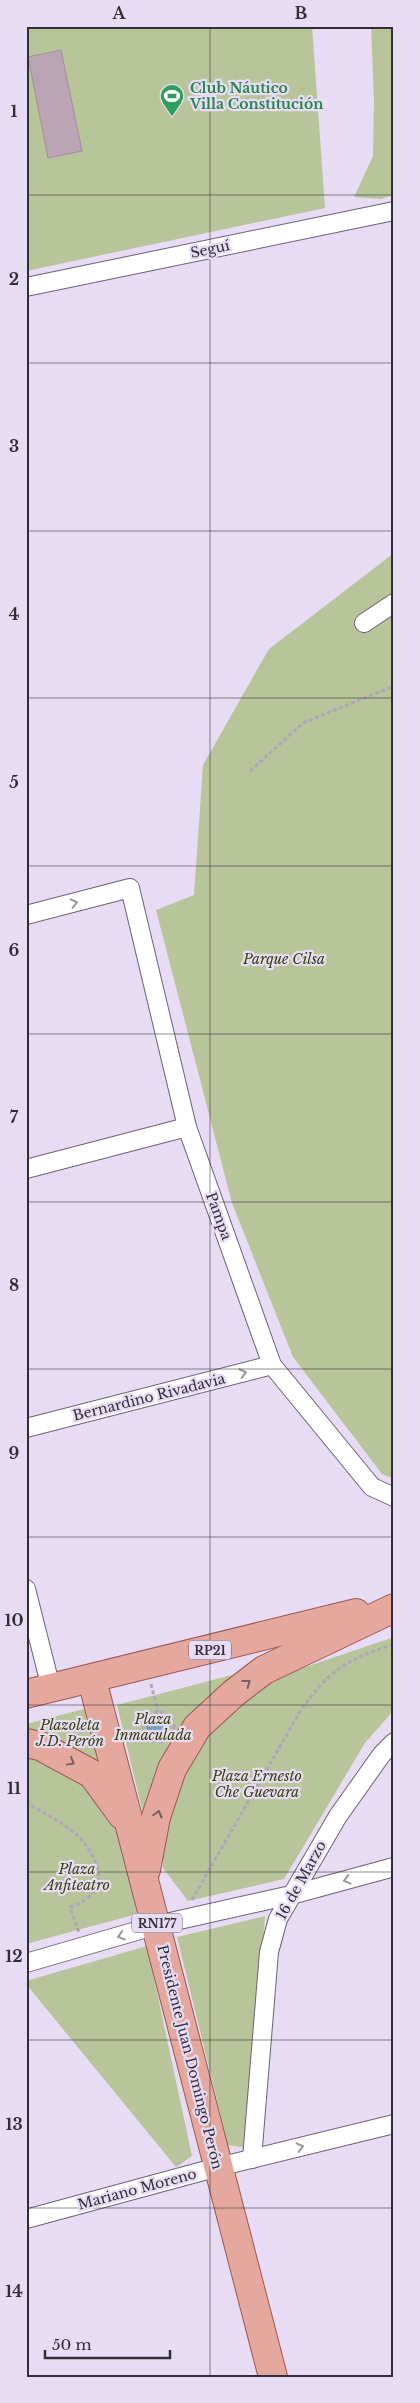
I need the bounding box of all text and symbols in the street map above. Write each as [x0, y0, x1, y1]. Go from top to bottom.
text: A [112, 3, 127, 23]
text: B [295, 3, 308, 23]
place label: Club Náutico Villa Constitución [189, 79, 323, 113]
sports icon: Club Náutico Villa Constitución [159, 83, 185, 117]
text: 1 [11, 101, 18, 121]
street label: Seguí [189, 236, 231, 262]
text: 2 [9, 269, 19, 289]
text: 3 [9, 436, 19, 456]
text: 4 [9, 604, 19, 624]
text: 5 [9, 772, 19, 792]
one-way arrow [69, 898, 77, 908]
text: 6 [9, 940, 20, 960]
park label: Parque Cilsa [242, 950, 325, 968]
text: 7 [10, 1107, 19, 1127]
street label: Pampa [202, 1190, 236, 1243]
text: 8 [9, 1275, 19, 1295]
one-way arrow [239, 1368, 248, 1379]
street label: Bernardino Rivadavia [71, 1369, 227, 1425]
text: 9 [9, 1443, 20, 1463]
text: 10 [4, 1610, 24, 1630]
road number: RP21 [189, 1640, 231, 1660]
one-way arrow [241, 1681, 250, 1689]
park label: Plaza Inmaculada [113, 1710, 192, 1744]
park label: Plazoleta J.D. Perón [35, 1716, 104, 1750]
one-way arrow [65, 1756, 74, 1766]
park label: Plaza Ernesto Che Guevara [211, 1767, 302, 1801]
text: 11 [7, 1778, 21, 1798]
one-way arrow [152, 1810, 162, 1819]
street label: 16 de Marzo [272, 1837, 330, 1923]
park label: Plaza Anfiteatro [42, 1860, 110, 1894]
one-way arrow [343, 1874, 351, 1884]
road number: RN177 [132, 1914, 182, 1932]
one-way arrow [117, 1930, 126, 1940]
street label: Presidente Juan Domingo Perón [153, 1943, 227, 2171]
text: 12 [5, 1946, 23, 1966]
text: 13 [5, 2114, 23, 2134]
one-way arrow [295, 2142, 304, 2153]
street label: Mariano Moreno [76, 2164, 198, 2214]
text: 14 [5, 2281, 23, 2301]
scale bar [45, 2328, 170, 2360]
text: 50 m [52, 2335, 92, 2354]

